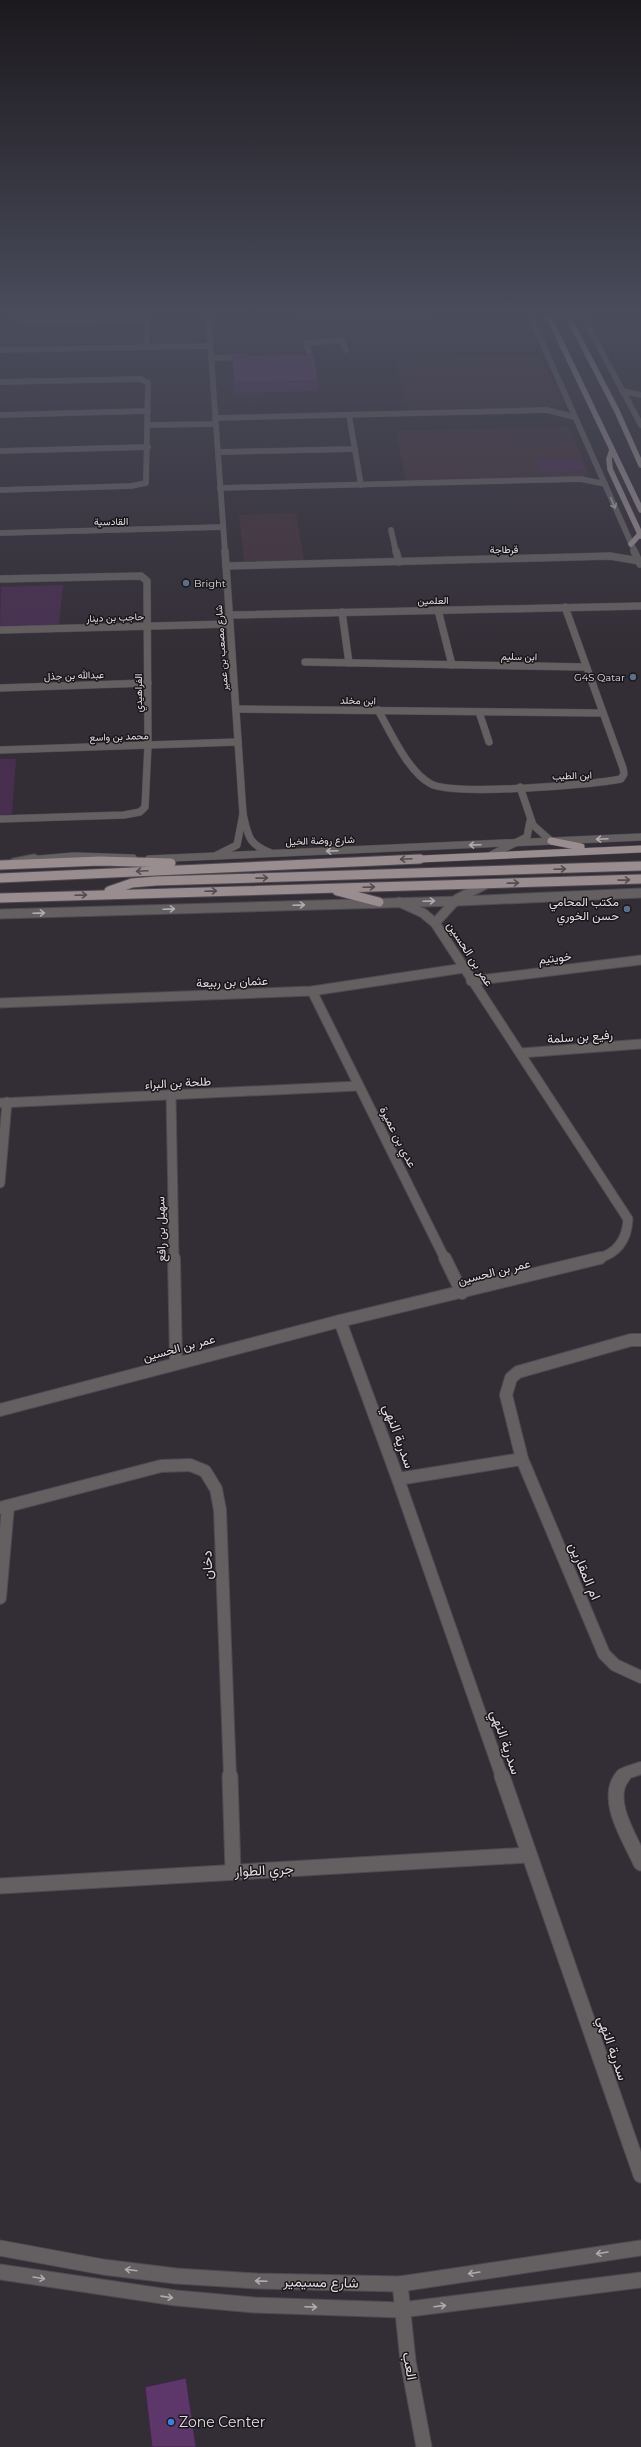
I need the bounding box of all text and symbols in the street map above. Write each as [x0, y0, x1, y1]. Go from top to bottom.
one-way arrow [609, 496, 617, 508]
street label: القادسية [94, 515, 128, 528]
street label: قرطاجة [490, 543, 519, 556]
place label: Bright [194, 577, 226, 590]
marker: Bright [181, 578, 191, 588]
street label: العلمين [417, 594, 449, 607]
street label: شارع مصعب بن عمير [212, 605, 231, 692]
street label: حاجب بن دينار [85, 610, 145, 625]
street label: ابن سليم [501, 650, 537, 663]
street label: عبدالله بن جذل [44, 668, 104, 683]
place label: G4S Qatar [574, 671, 625, 684]
marker: G4S Qatar [628, 672, 638, 682]
street label: الفراهيدي [132, 674, 147, 712]
street label: ابن مخلد [340, 694, 376, 707]
street label: محمد بن واسع [89, 729, 149, 744]
street label: ابن الطيب [552, 768, 592, 783]
street label: شارع روضة الخيل [285, 833, 355, 848]
one-way arrow [596, 835, 609, 843]
one-way arrow [469, 841, 482, 848]
one-way arrow [326, 847, 339, 854]
one-way arrow [400, 855, 413, 862]
one-way arrow [553, 865, 566, 873]
one-way arrow [136, 867, 149, 875]
one-way arrow [255, 874, 268, 882]
one-way arrow [617, 876, 630, 884]
one-way arrow [506, 879, 519, 886]
one-way arrow [362, 883, 375, 890]
one-way arrow [204, 887, 217, 895]
one-way arrow [74, 891, 87, 899]
place label: مكتب المحامي حسن الخوري [549, 894, 619, 926]
one-way arrow [422, 897, 435, 905]
one-way arrow [292, 901, 305, 909]
marker: مكتب المحامي حسن الخوري [622, 904, 632, 914]
one-way arrow [162, 905, 175, 913]
one-way arrow [32, 909, 45, 917]
street label: عمر بن الحسين [443, 919, 497, 989]
street label: خويتيم [537, 948, 573, 968]
street label: عثمان بن ربيعة [196, 973, 268, 991]
street label: رفيع بن سلمة [547, 1027, 613, 1048]
street label: طلحة بن البراء [144, 1073, 212, 1093]
street label: عدي بن عميرة [374, 1104, 420, 1171]
street label: سهيل بن رافع [152, 1196, 171, 1262]
street label: عمر بن الحسين [456, 1255, 532, 1289]
street label: عمر بن الحسين [141, 1331, 217, 1365]
street label: سدرية النهي [376, 1401, 419, 1472]
street label: ام المقارين [565, 1539, 605, 1603]
street label: دخان [197, 1550, 217, 1580]
street label: سدرية النهي [484, 1707, 525, 1778]
street label: جري الطوار [233, 1859, 294, 1884]
street label: سدرية النهي [591, 2013, 632, 2084]
one-way arrow [596, 2249, 609, 2257]
one-way arrow [125, 2267, 138, 2274]
one-way arrow [468, 2269, 481, 2277]
street label: شارع مسيمير [282, 2272, 359, 2294]
one-way arrow [32, 2274, 45, 2282]
one-way arrow [255, 2277, 268, 2285]
one-way arrow [160, 2293, 173, 2301]
one-way arrow [433, 2302, 446, 2309]
one-way arrow [304, 2303, 317, 2311]
street label: العب [399, 2350, 421, 2382]
place label: Zone Center [179, 2413, 266, 2431]
marker: Zone Center [166, 2417, 176, 2427]

